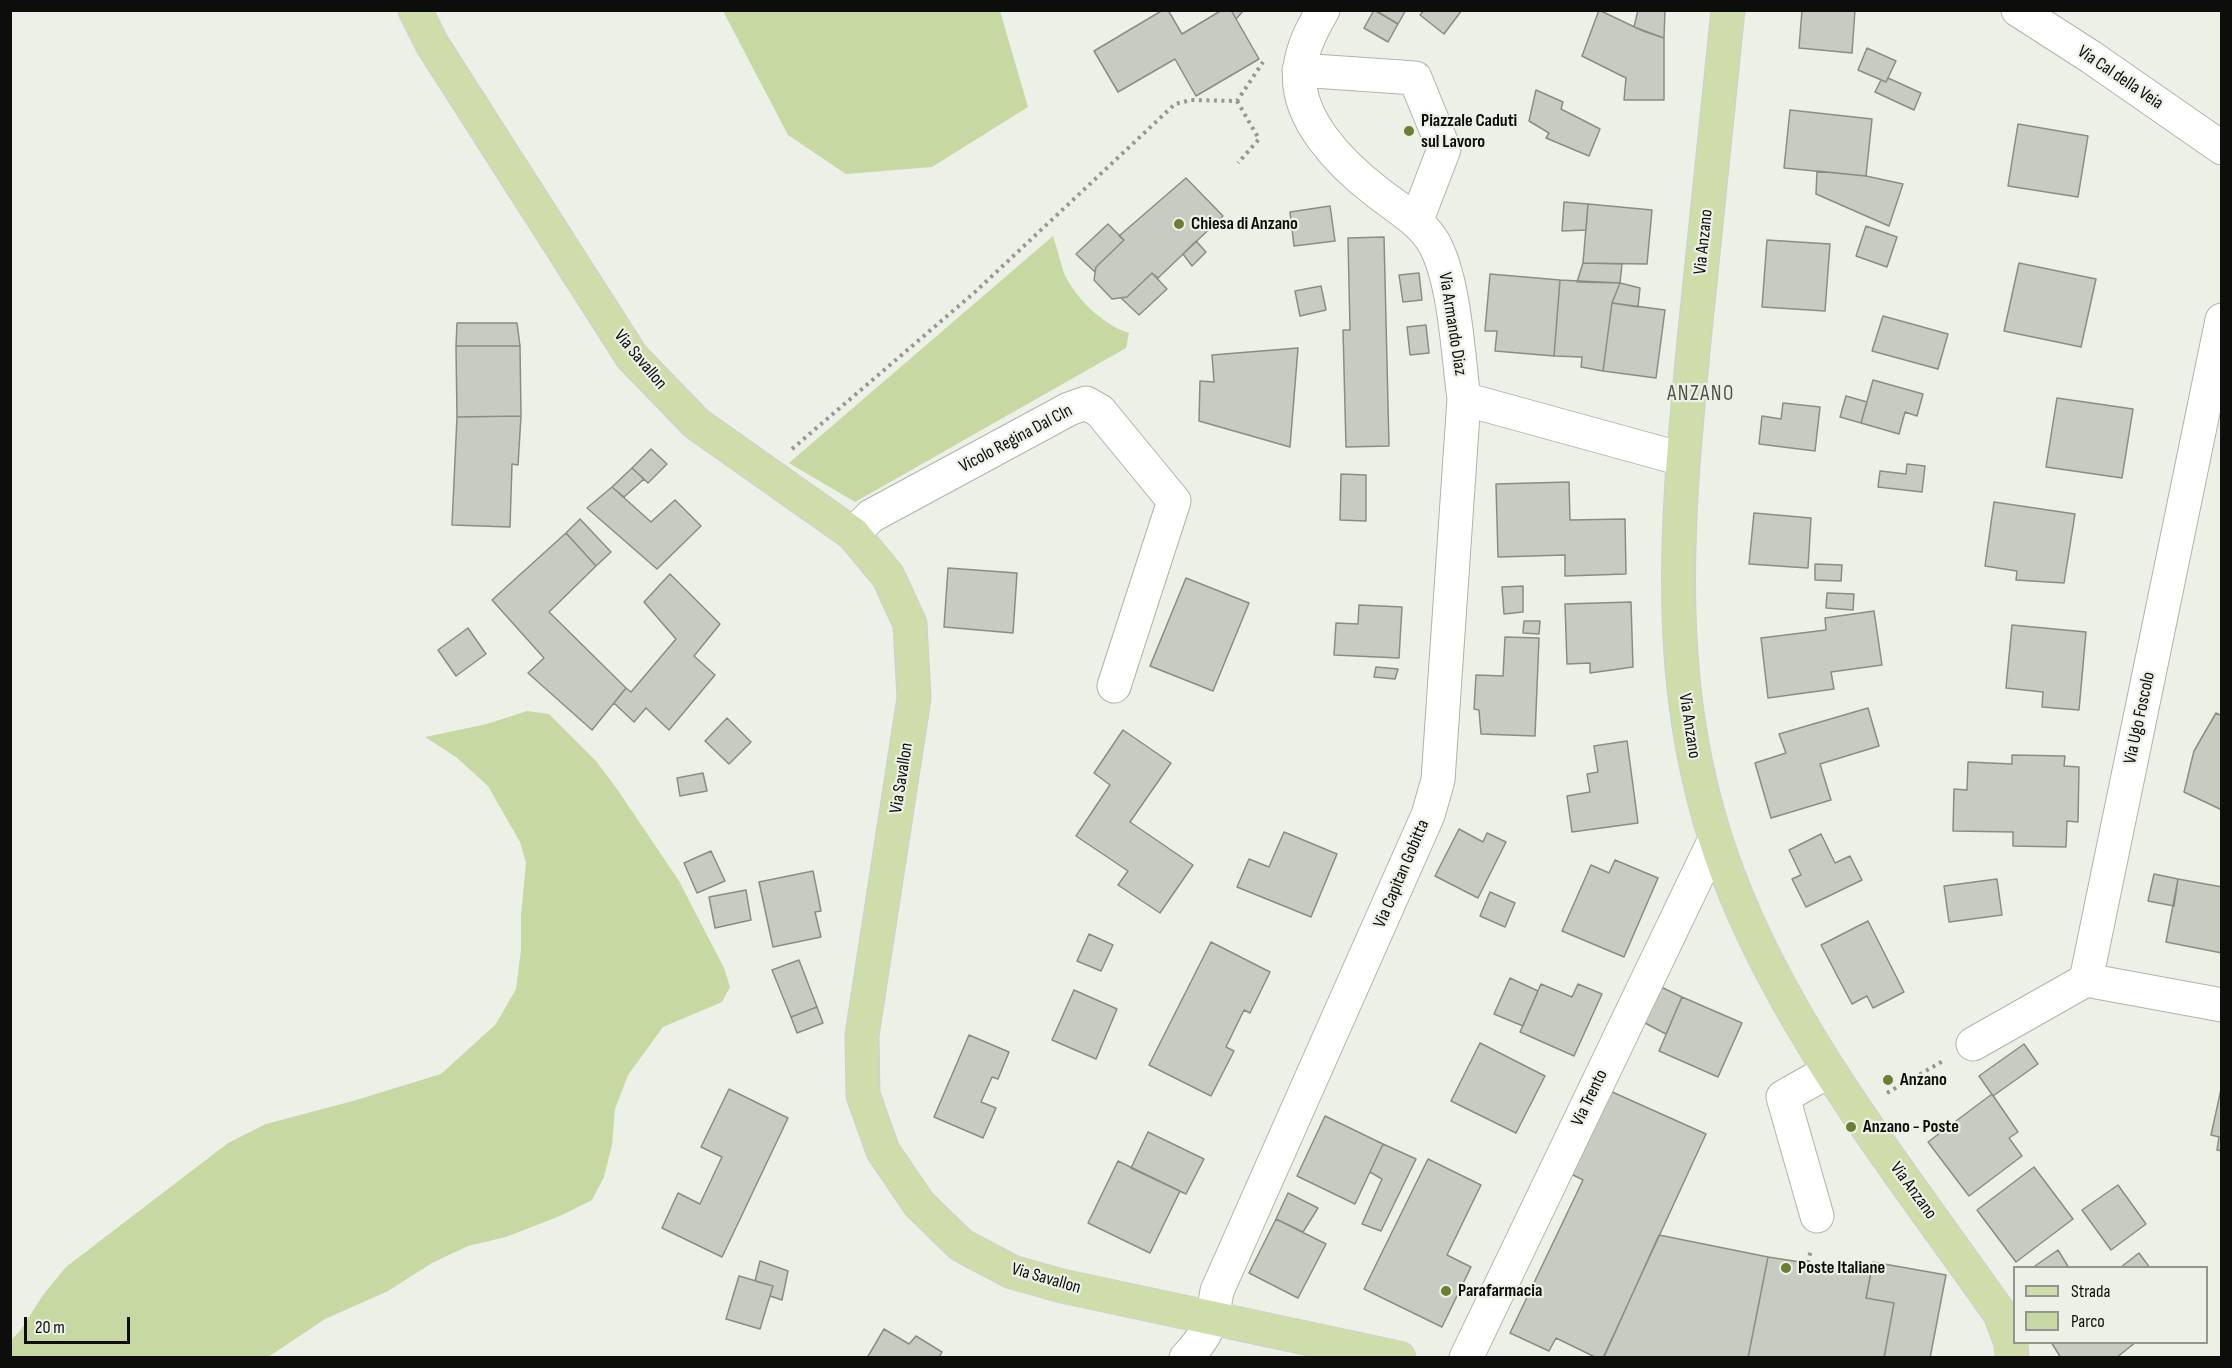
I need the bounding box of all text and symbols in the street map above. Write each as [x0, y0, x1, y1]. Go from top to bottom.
street label: Via Cal della Veia [2073, 41, 2167, 115]
place label: Piazzale Caduti sul Lavoro [1421, 110, 1517, 152]
marker: Piazzale Caduti sul Lavoro [1402, 124, 1416, 138]
street label: Via Anzano [1690, 208, 1718, 276]
place label: Chiesa di Anzano [1191, 213, 1298, 235]
marker: Chiesa di Anzano [1172, 217, 1186, 231]
street label: Via Armando Diaz [1433, 271, 1471, 377]
street label: Via Savallon [609, 326, 671, 394]
district label: ANZANO [1667, 382, 1735, 408]
street label: Vicolo Regina Dal CIn [956, 400, 1076, 478]
street label: Via Ugo Foscolo [2120, 670, 2160, 766]
street label: Via Anzano [1673, 692, 1705, 760]
street label: Via Savallon [886, 741, 918, 815]
street label: Via Capitan Gobitta [1370, 817, 1434, 931]
street label: Via Trento [1567, 1066, 1613, 1130]
place label: Anzano [1900, 1069, 1947, 1091]
marker: Anzano [1881, 1073, 1895, 1087]
place label: Anzano - Poste [1863, 1116, 1959, 1138]
marker: Anzano - Poste [1844, 1120, 1858, 1134]
street label: Via Anzano [1885, 1158, 1941, 1224]
place label: Poste Italiane [1798, 1257, 1885, 1279]
street label: Via Savallon [1009, 1259, 1083, 1299]
marker: Poste Italiane [1779, 1261, 1793, 1275]
legend [2013, 1266, 2208, 1344]
place label: Parafarmacia [1458, 1280, 1542, 1302]
text: Strada [2071, 1281, 2110, 1302]
marker: Parafarmacia [1439, 1284, 1453, 1298]
scale bar [27, 1305, 134, 1343]
text: Parco [2071, 1311, 2105, 1332]
text: 20 m [35, 1317, 65, 1338]

